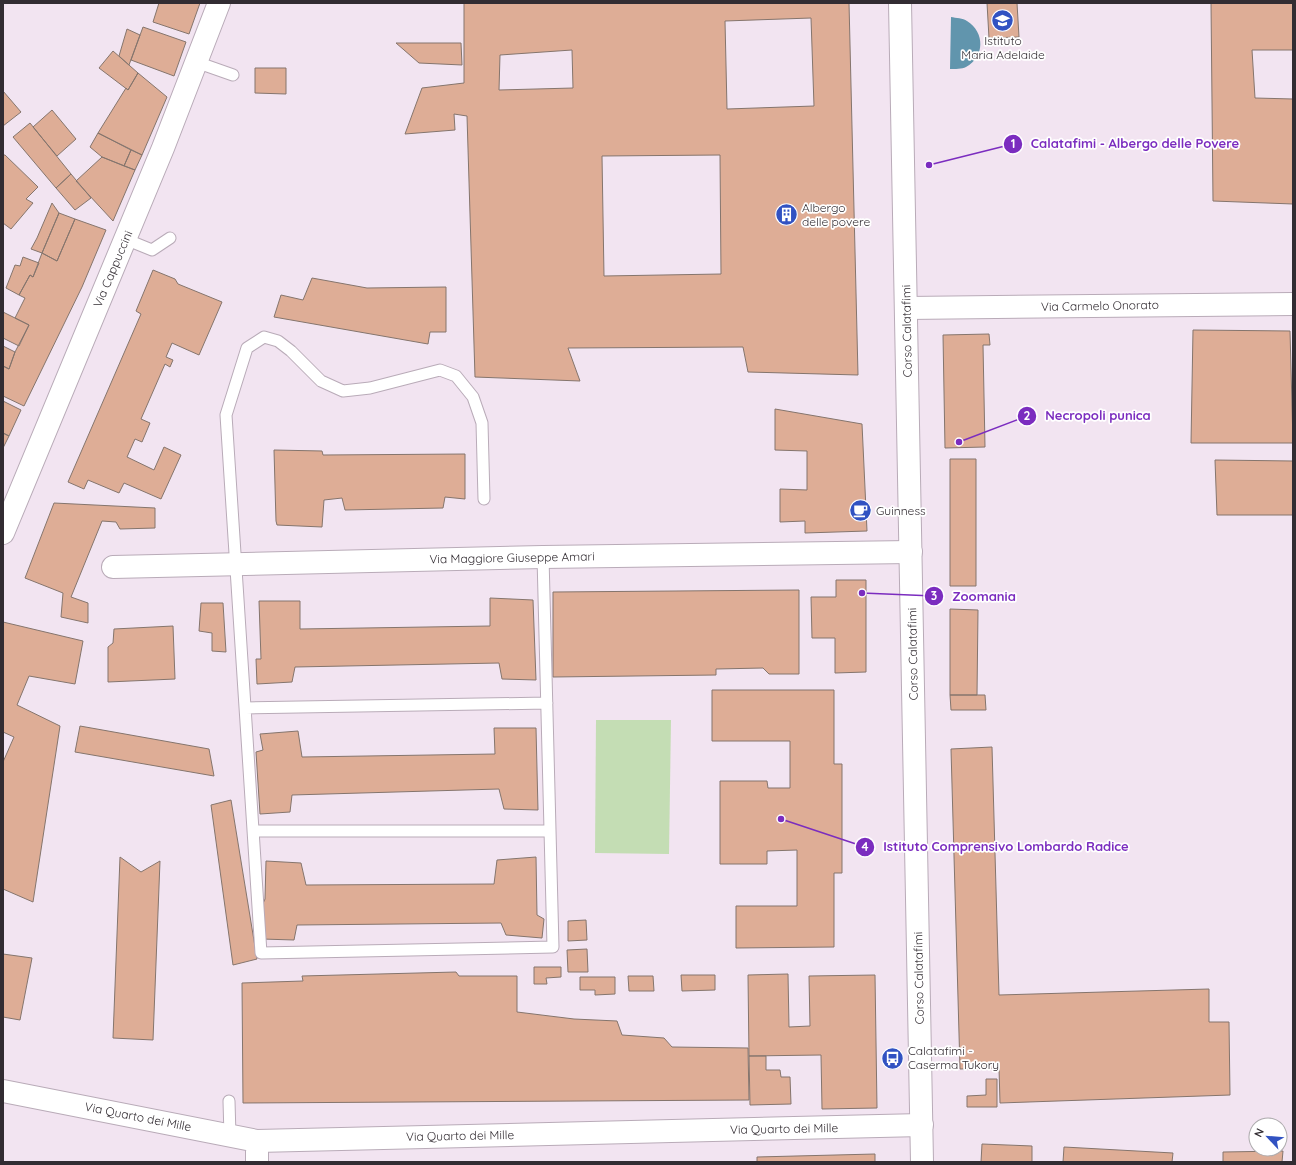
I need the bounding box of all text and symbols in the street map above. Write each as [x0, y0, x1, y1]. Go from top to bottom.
school or university icon: Istituto Maria Adelaide [990, 7, 1016, 33]
place label: Istituto Maria Adelaide [961, 33, 1045, 62]
callout: Calatafimi - Albergo delle Povere [1003, 131, 1248, 156]
text: Calatafimi - Albergo delle Povere [1031, 135, 1239, 151]
text: 1 [1011, 136, 1015, 151]
place label: Albergo delle povere [802, 200, 870, 229]
building icon: Albergo delle povere [774, 202, 800, 228]
street label: Via Cappuccini [90, 228, 135, 310]
street label: Corso Calatafimi [898, 285, 915, 377]
street label: Via Carmelo Onorato [1041, 297, 1159, 314]
callout: Necropoli punica [1017, 403, 1159, 428]
text: Necropoli punica [1045, 407, 1151, 423]
text: 2 [1024, 408, 1031, 423]
cafe icon: Guinness [847, 498, 873, 524]
place label: Guinness [876, 503, 926, 518]
street label: Via Maggiore Giuseppe Amari [429, 549, 595, 566]
callout: Zoomania [924, 584, 1023, 609]
text: 3 [931, 588, 937, 603]
text: Zoomania [952, 588, 1016, 604]
street label: Corso Calatafimi [904, 608, 921, 700]
callout: Istituto Comprensivo Lombardo Radice [855, 834, 1136, 859]
text: Istituto Comprensivo Lombardo Radice [883, 838, 1129, 854]
text: 4 [861, 839, 869, 854]
street label: Corso Calatafimi [910, 932, 927, 1024]
place label: Calatafimi - Caserma Tukory [908, 1043, 999, 1072]
bus stop icon: Calatafimi - Caserma Tukory [880, 1045, 906, 1071]
street label: Via Quarto dei Mille [84, 1099, 193, 1134]
north arrow [1248, 1117, 1288, 1157]
street label: Via Quarto dei Mille [730, 1120, 838, 1137]
text: N [1251, 1126, 1267, 1139]
street label: Via Quarto dei Mille [406, 1127, 514, 1144]

